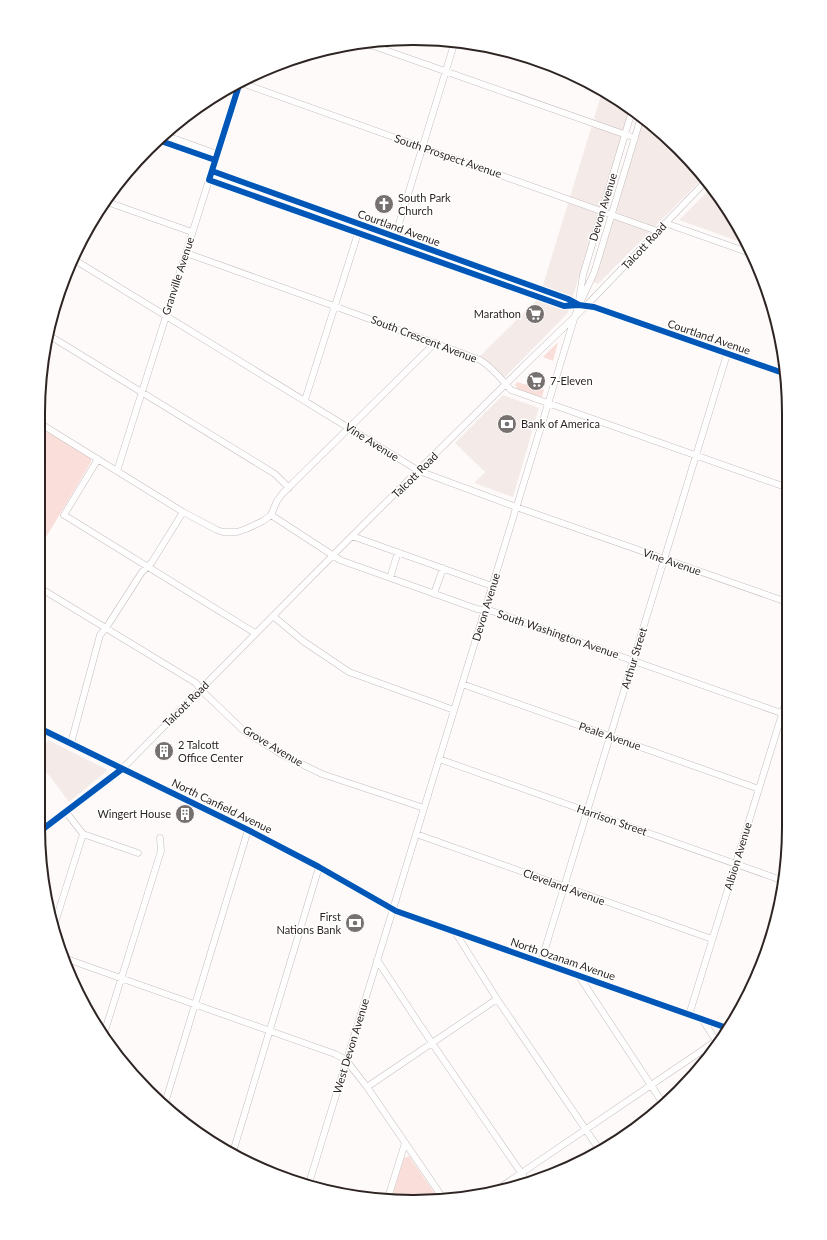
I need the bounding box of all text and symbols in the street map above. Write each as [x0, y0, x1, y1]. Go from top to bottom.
street label: South Prospect Avenue [393, 131, 504, 180]
street label: Devon Avenue [586, 171, 619, 243]
place label: South Park Church [398, 191, 451, 217]
church icon: South Park Church [373, 193, 395, 215]
street label: Courtland Avenue [356, 207, 442, 249]
street label: Talcott Road [619, 220, 669, 272]
street label: Granville Avenue [159, 235, 196, 317]
supermarket icon: Marathon [524, 303, 546, 325]
place label: Marathon [474, 307, 521, 320]
street label: South Crescent Avenue [369, 312, 479, 365]
street label: Courtland Avenue [666, 316, 752, 357]
supermarket icon: 7-Eleven [525, 370, 547, 392]
place label: 7-Eleven [550, 374, 593, 387]
bank icon: Bank of America [496, 413, 518, 435]
place label: Bank of America [521, 417, 600, 430]
street label: Vine Avenue [343, 420, 402, 463]
street label: Talcott Road [389, 449, 440, 500]
street label: Vine Avenue [641, 545, 703, 578]
street label: Devon Avenue [469, 571, 502, 643]
street label: South Washington Avenue [496, 607, 621, 661]
street label: Arthur Street [618, 626, 649, 690]
street label: Talcott Road [160, 678, 211, 729]
street label: Peale Avenue [577, 719, 643, 752]
street label: Grove Avenue [241, 722, 306, 769]
place label: 2 Talcott Office Center [178, 738, 243, 764]
building icon: 2 Talcott Office Center [153, 740, 175, 762]
street label: North Canfield Avenue [170, 776, 275, 836]
street label: Harrison Street [575, 801, 649, 838]
building icon: Wingert House [174, 803, 196, 825]
place label: Wingert House [97, 807, 171, 820]
street label: Albion Avenue [721, 820, 754, 891]
street label: Cleveland Avenue [521, 866, 607, 907]
place label: First Nations Bank [276, 910, 341, 936]
bank icon: First Nations Bank [344, 912, 366, 934]
street label: North Ozanam Avenue [509, 934, 617, 983]
street label: West Devon Avenue [330, 997, 371, 1095]

